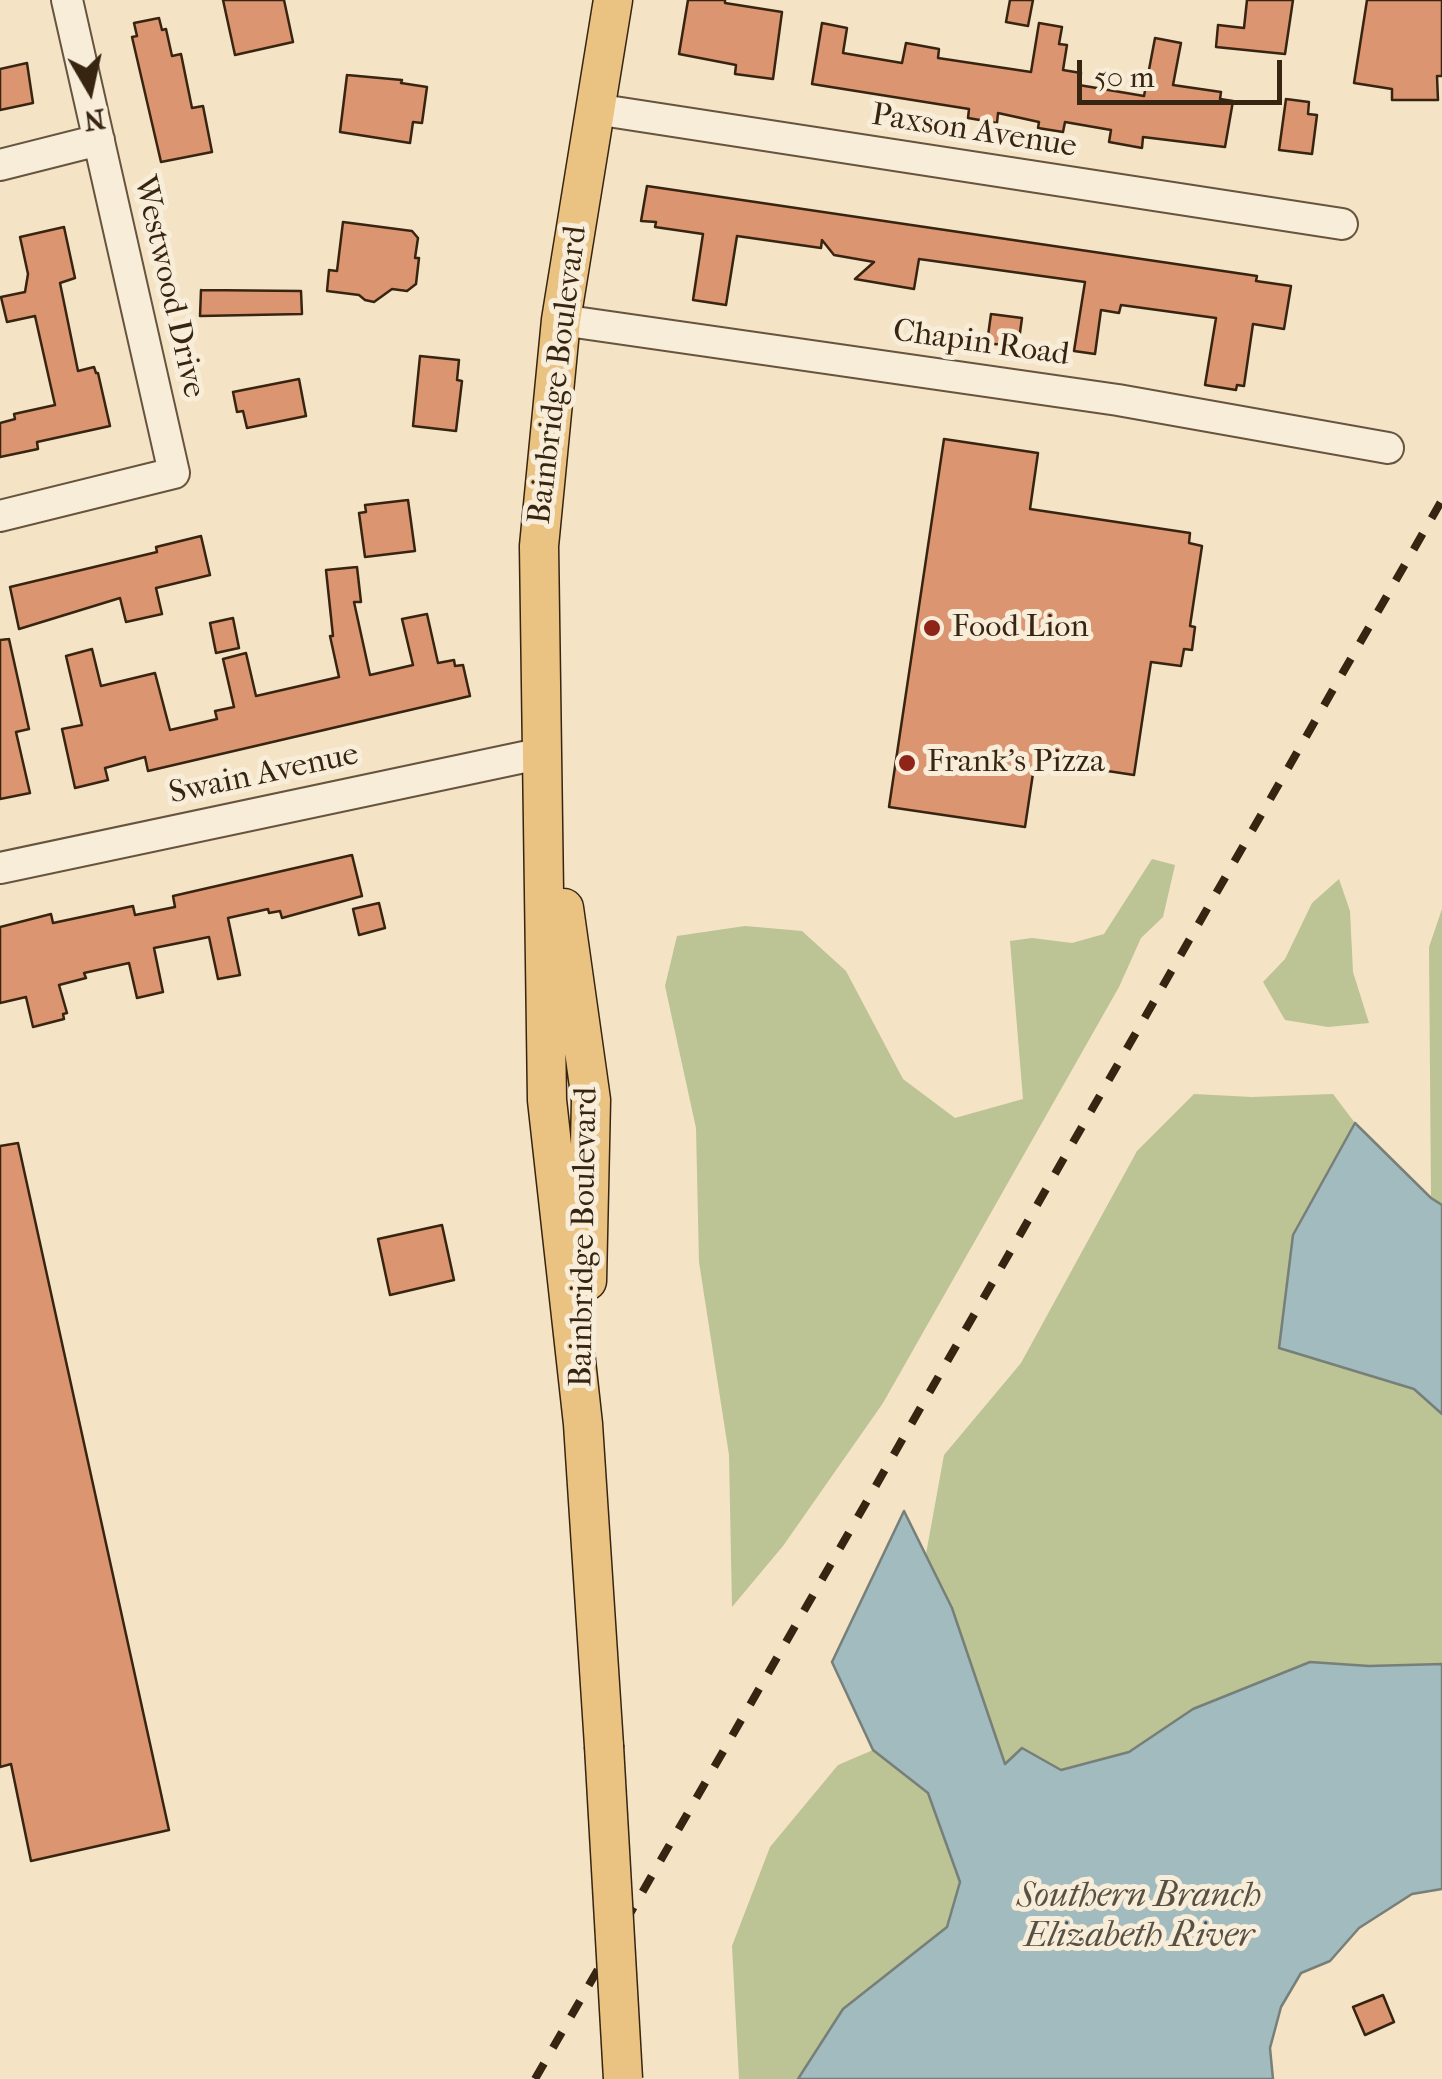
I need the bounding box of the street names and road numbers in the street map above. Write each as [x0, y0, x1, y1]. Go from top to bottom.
street label: Paxson Avenue [869, 97, 1079, 167]
street label: Westwood Drive [124, 172, 212, 402]
street label: Bainbridge Boulevard [522, 224, 596, 526]
street label: Chapin Road [890, 313, 1072, 375]
street label: Swain Avenue [166, 736, 362, 814]
street label: Bainbridge Boulevard [563, 1087, 607, 1387]

